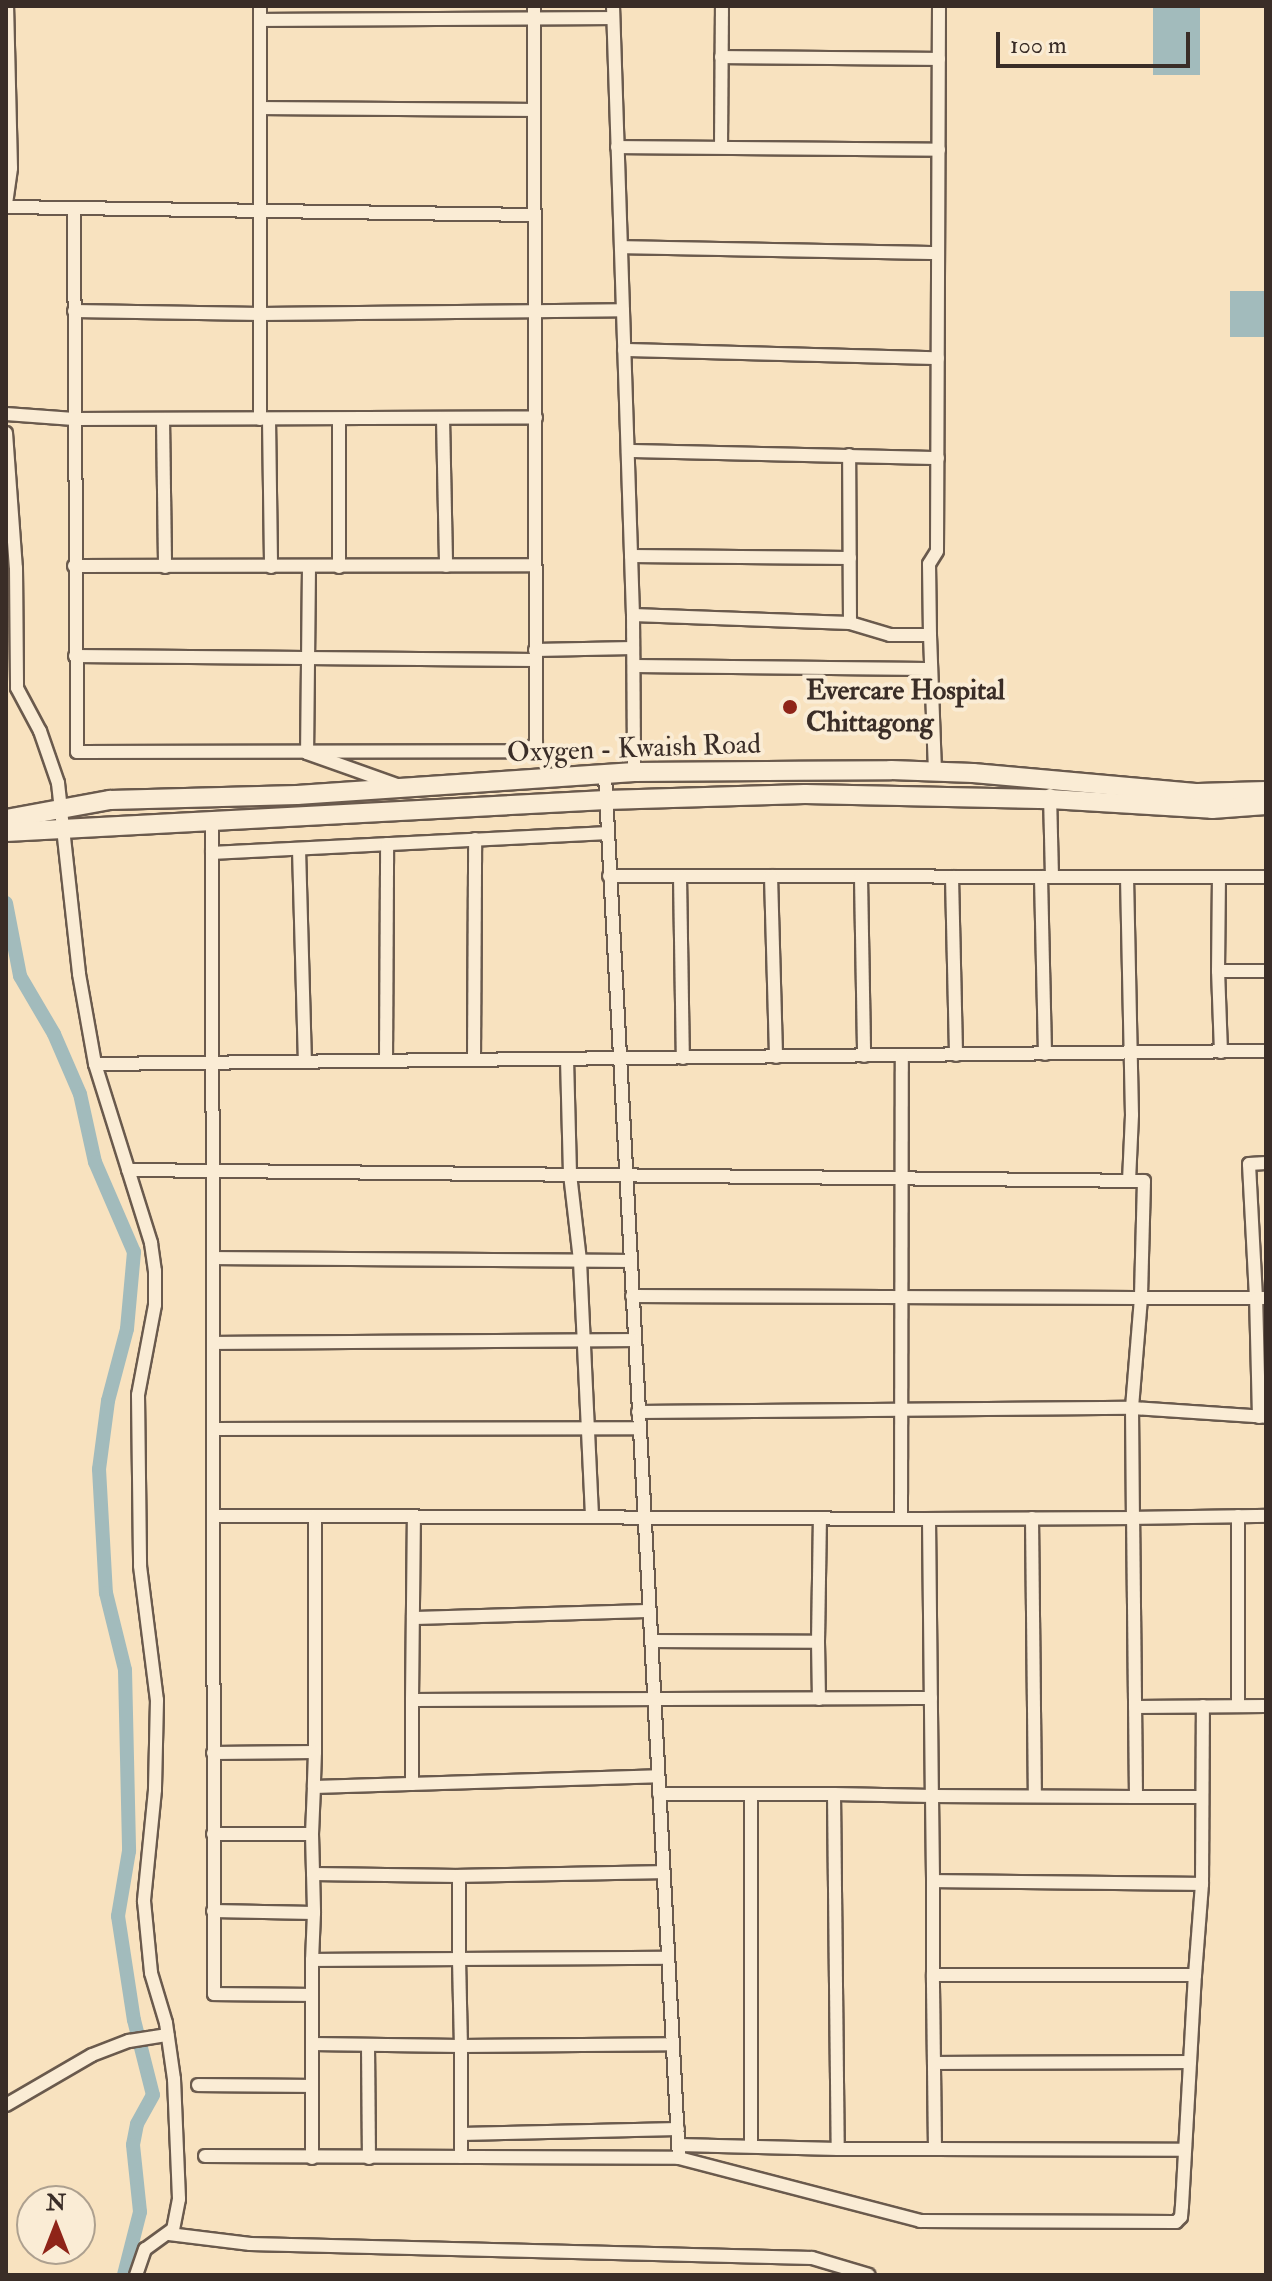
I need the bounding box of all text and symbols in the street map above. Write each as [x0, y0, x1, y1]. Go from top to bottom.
scale bar [1000, 16, 1194, 66]
text: 100 m [1010, 30, 1067, 61]
place label: Evercare Hospital Chittagong [806, 674, 1005, 740]
marker: Evercare Hospital Chittagong [781, 698, 799, 716]
street label: Oxygen - Kwaish Road [506, 728, 762, 770]
north arrow [16, 2185, 96, 2265]
text: N [46, 2189, 66, 2217]

